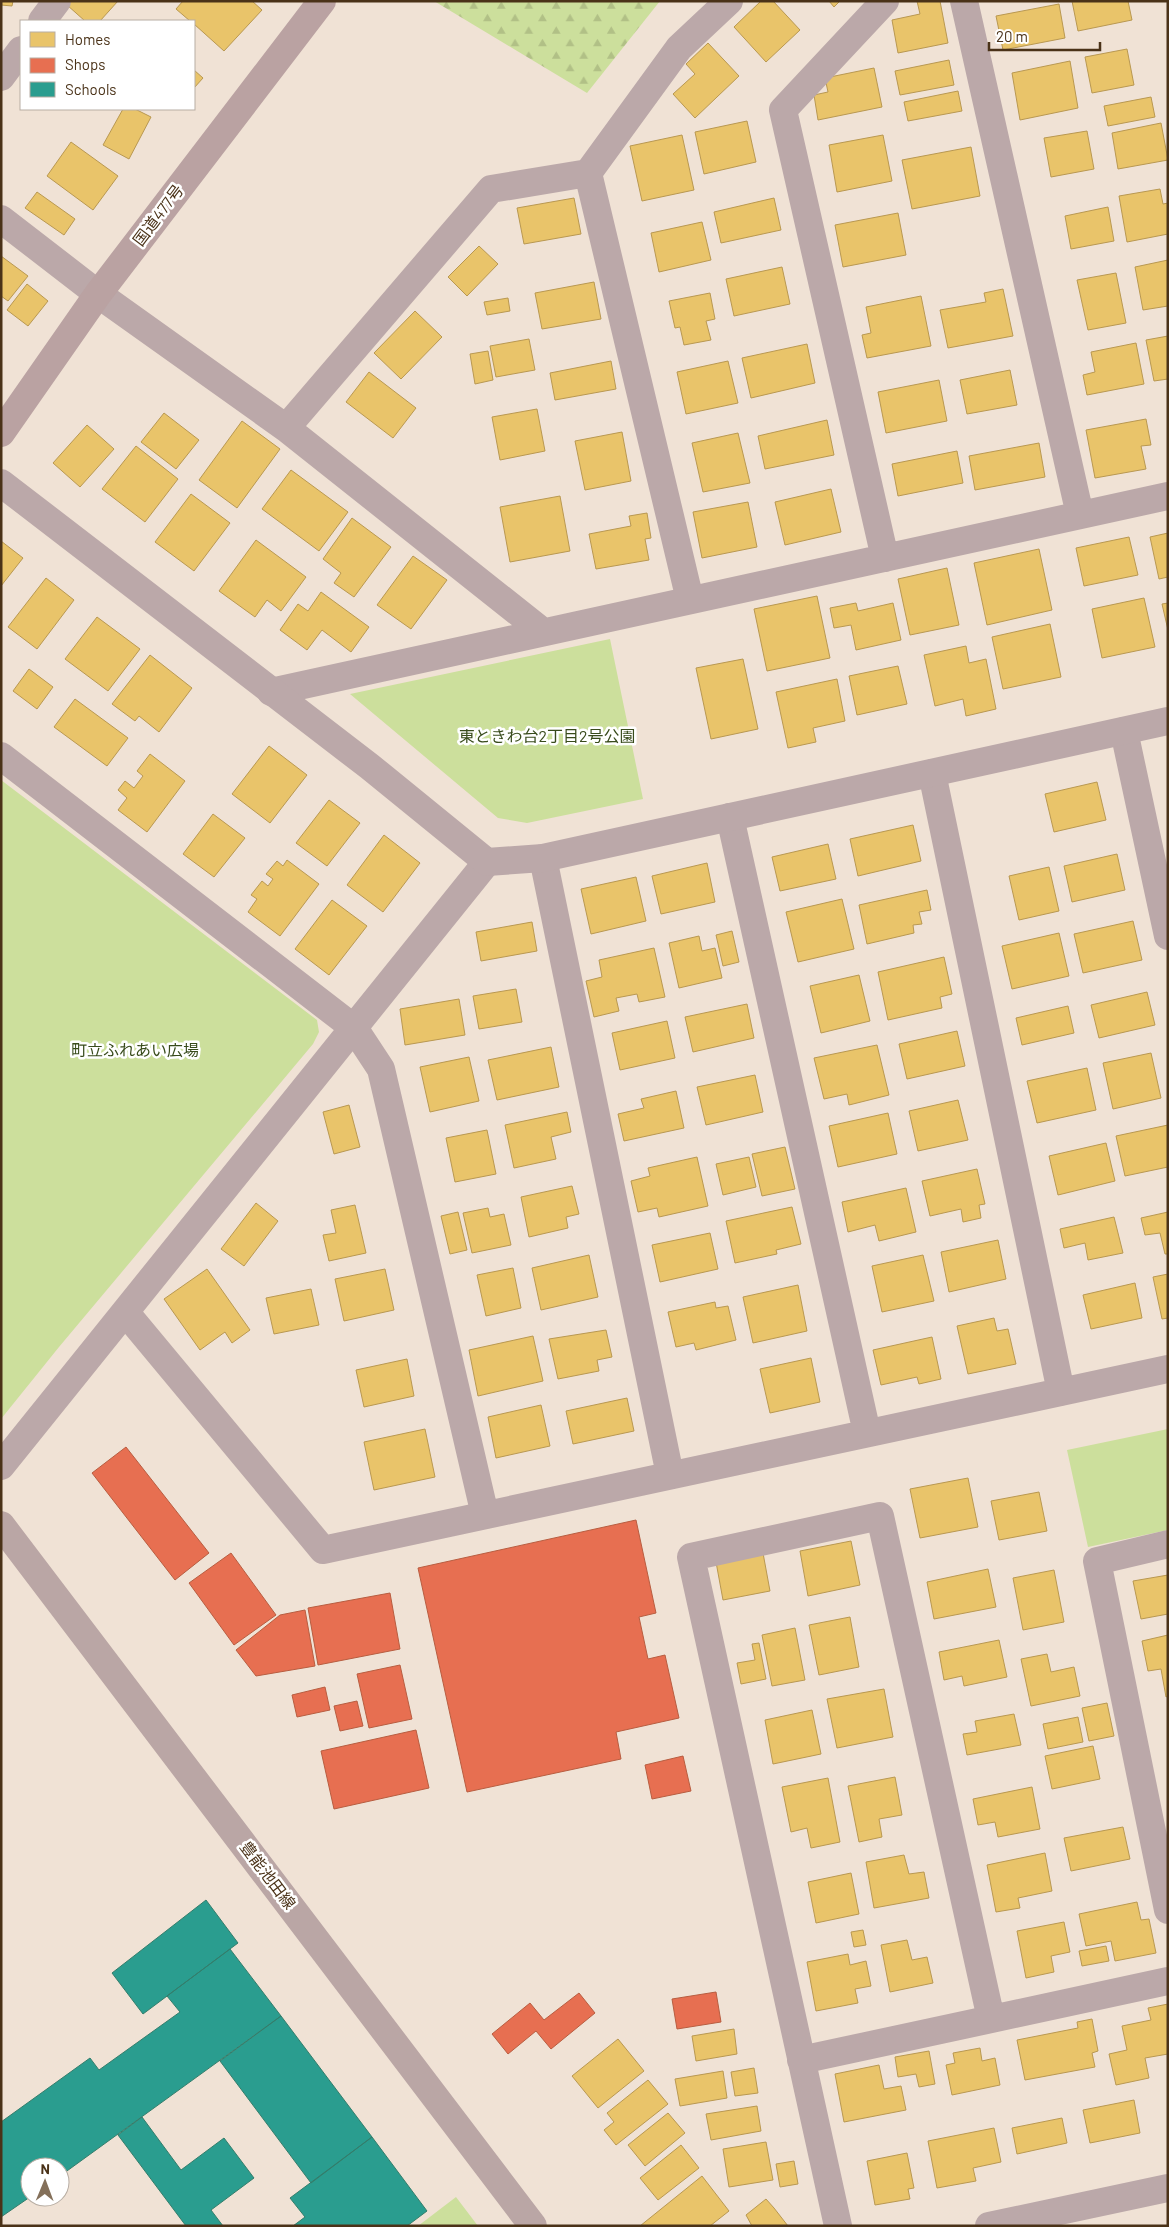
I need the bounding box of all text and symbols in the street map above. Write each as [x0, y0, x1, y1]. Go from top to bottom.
legend [20, 20, 195, 110]
scale bar [989, 20, 1100, 52]
text: 20 m [996, 27, 1028, 45]
text: Homes [65, 30, 110, 48]
text: Shops [65, 55, 105, 73]
text: Schools [65, 80, 117, 98]
street label: 国道477号 [129, 180, 187, 249]
park label: 東ときわ台2丁目2号公園 [458, 726, 636, 745]
park label: 町立ふれあい広場 [71, 1040, 199, 1059]
street label: 豊能池田線 [237, 1837, 300, 1912]
north arrow [20, 2157, 70, 2207]
text: N [40, 2160, 50, 2177]

